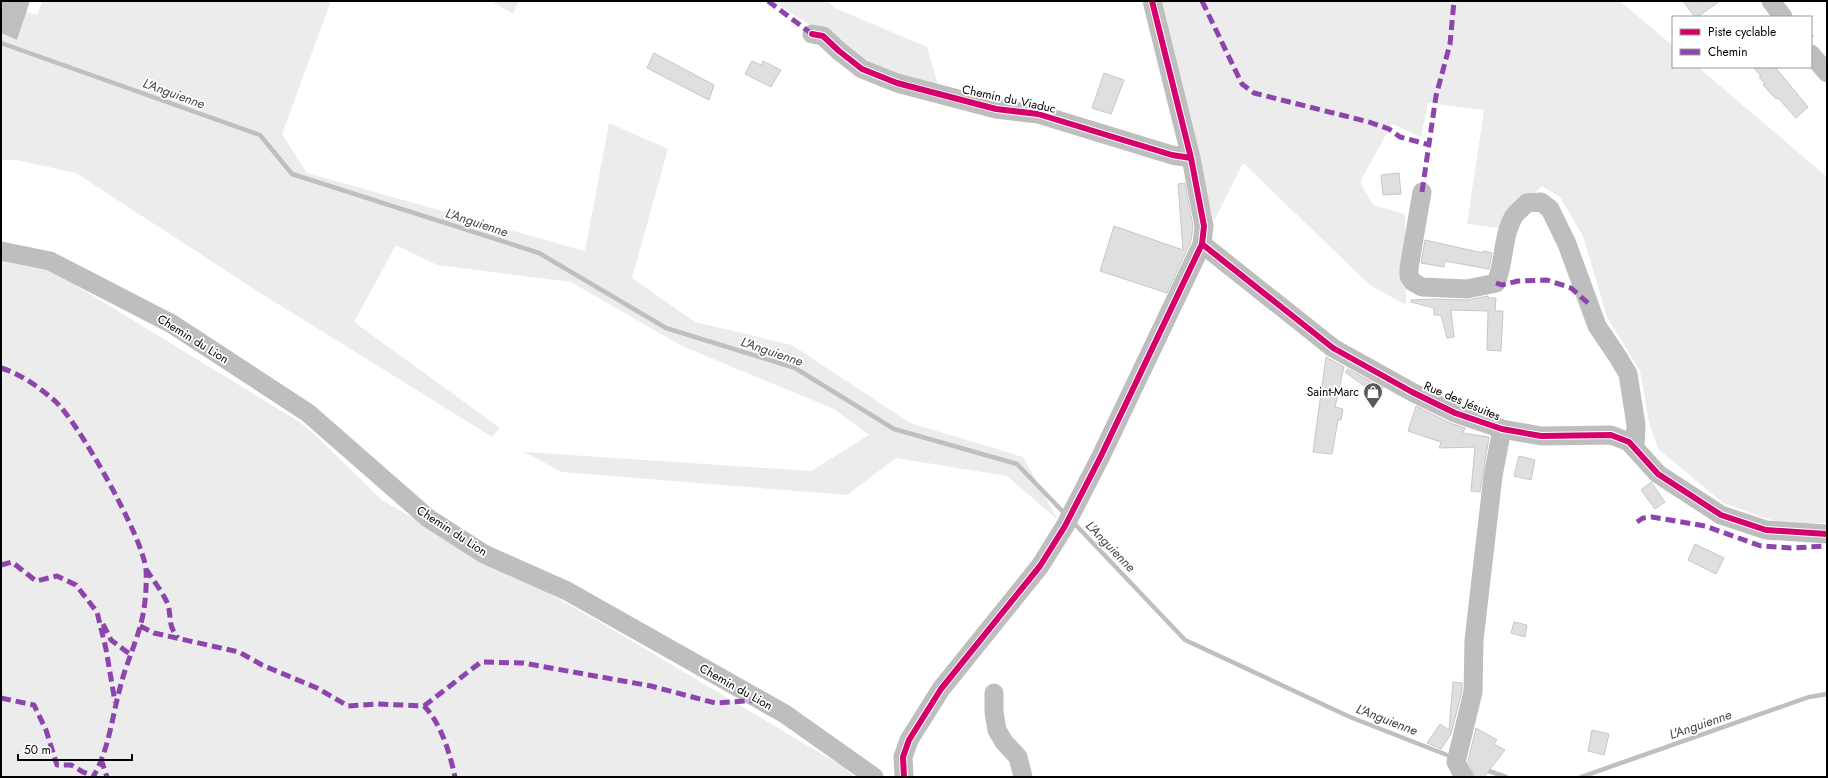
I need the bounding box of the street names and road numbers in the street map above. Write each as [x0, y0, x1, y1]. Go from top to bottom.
street label: Chemin du Viaduc [960, 80, 1058, 118]
street label: Chemin du Lion [154, 310, 232, 368]
street label: Rue des Jésuites [1421, 377, 1503, 425]
street label: Chemin du Lion [413, 501, 491, 561]
street label: Chemin du Lion [696, 659, 776, 715]

